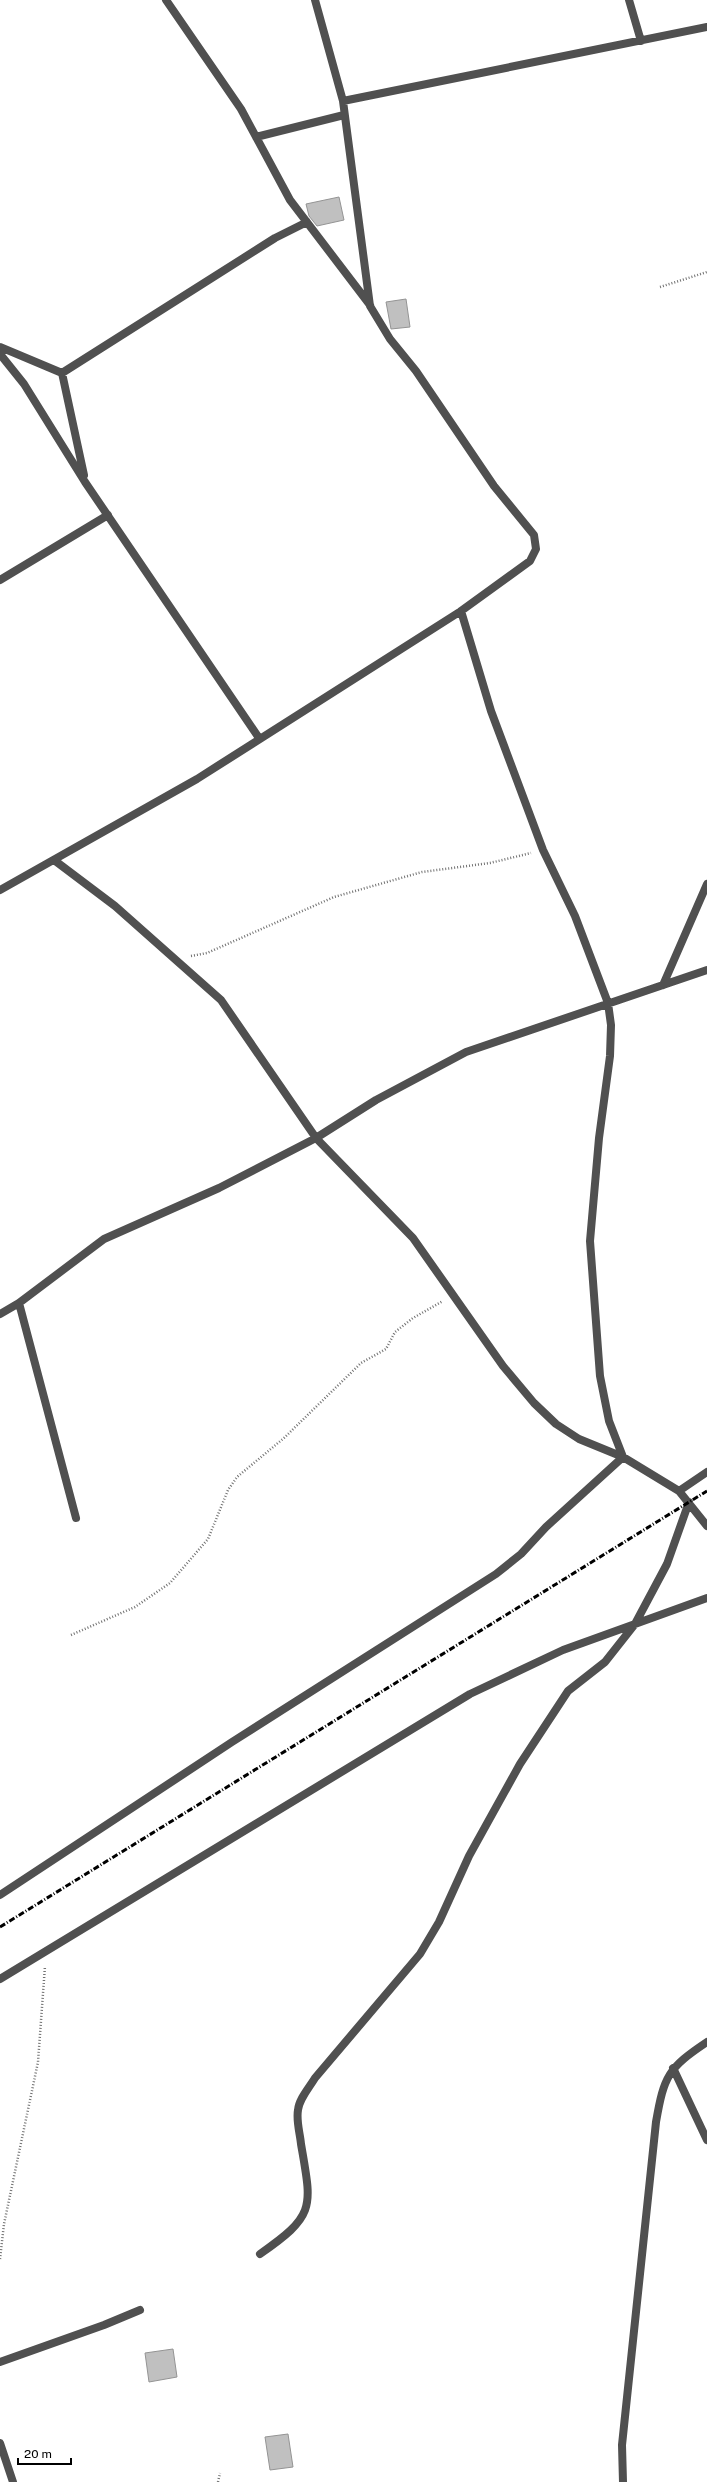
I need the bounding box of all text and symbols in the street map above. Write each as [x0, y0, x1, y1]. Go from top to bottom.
scale bar [18, 2440, 71, 2466]
text: 20 m [24, 2447, 52, 2461]

